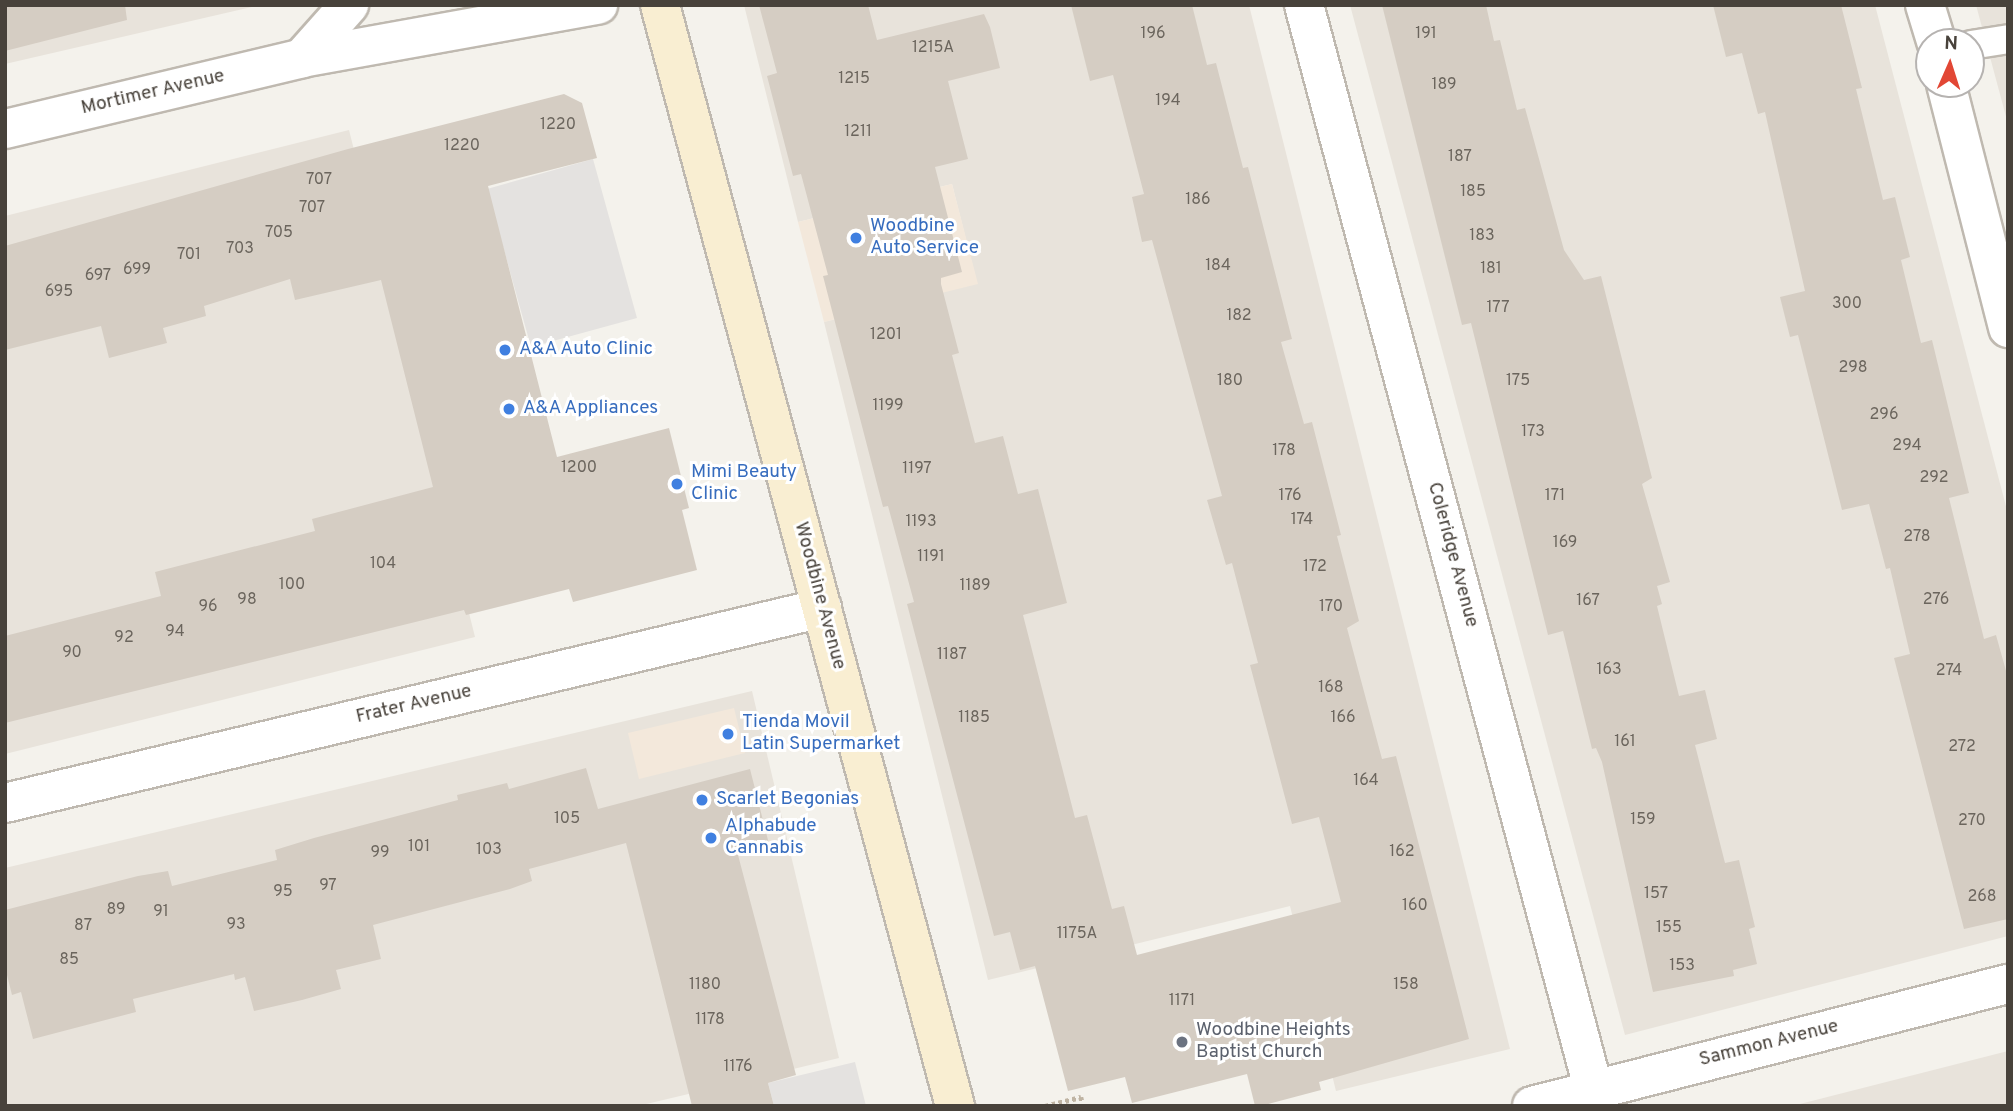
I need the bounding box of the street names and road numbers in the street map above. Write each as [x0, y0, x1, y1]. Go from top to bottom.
street label: Mortimer Avenue [79, 65, 227, 121]
street label: Coleridge Avenue [1422, 480, 1482, 630]
street label: Woodbine Avenue [788, 519, 850, 673]
street label: Frater Avenue [354, 681, 474, 729]
street label: Sammon Avenue [1697, 1016, 1841, 1072]

